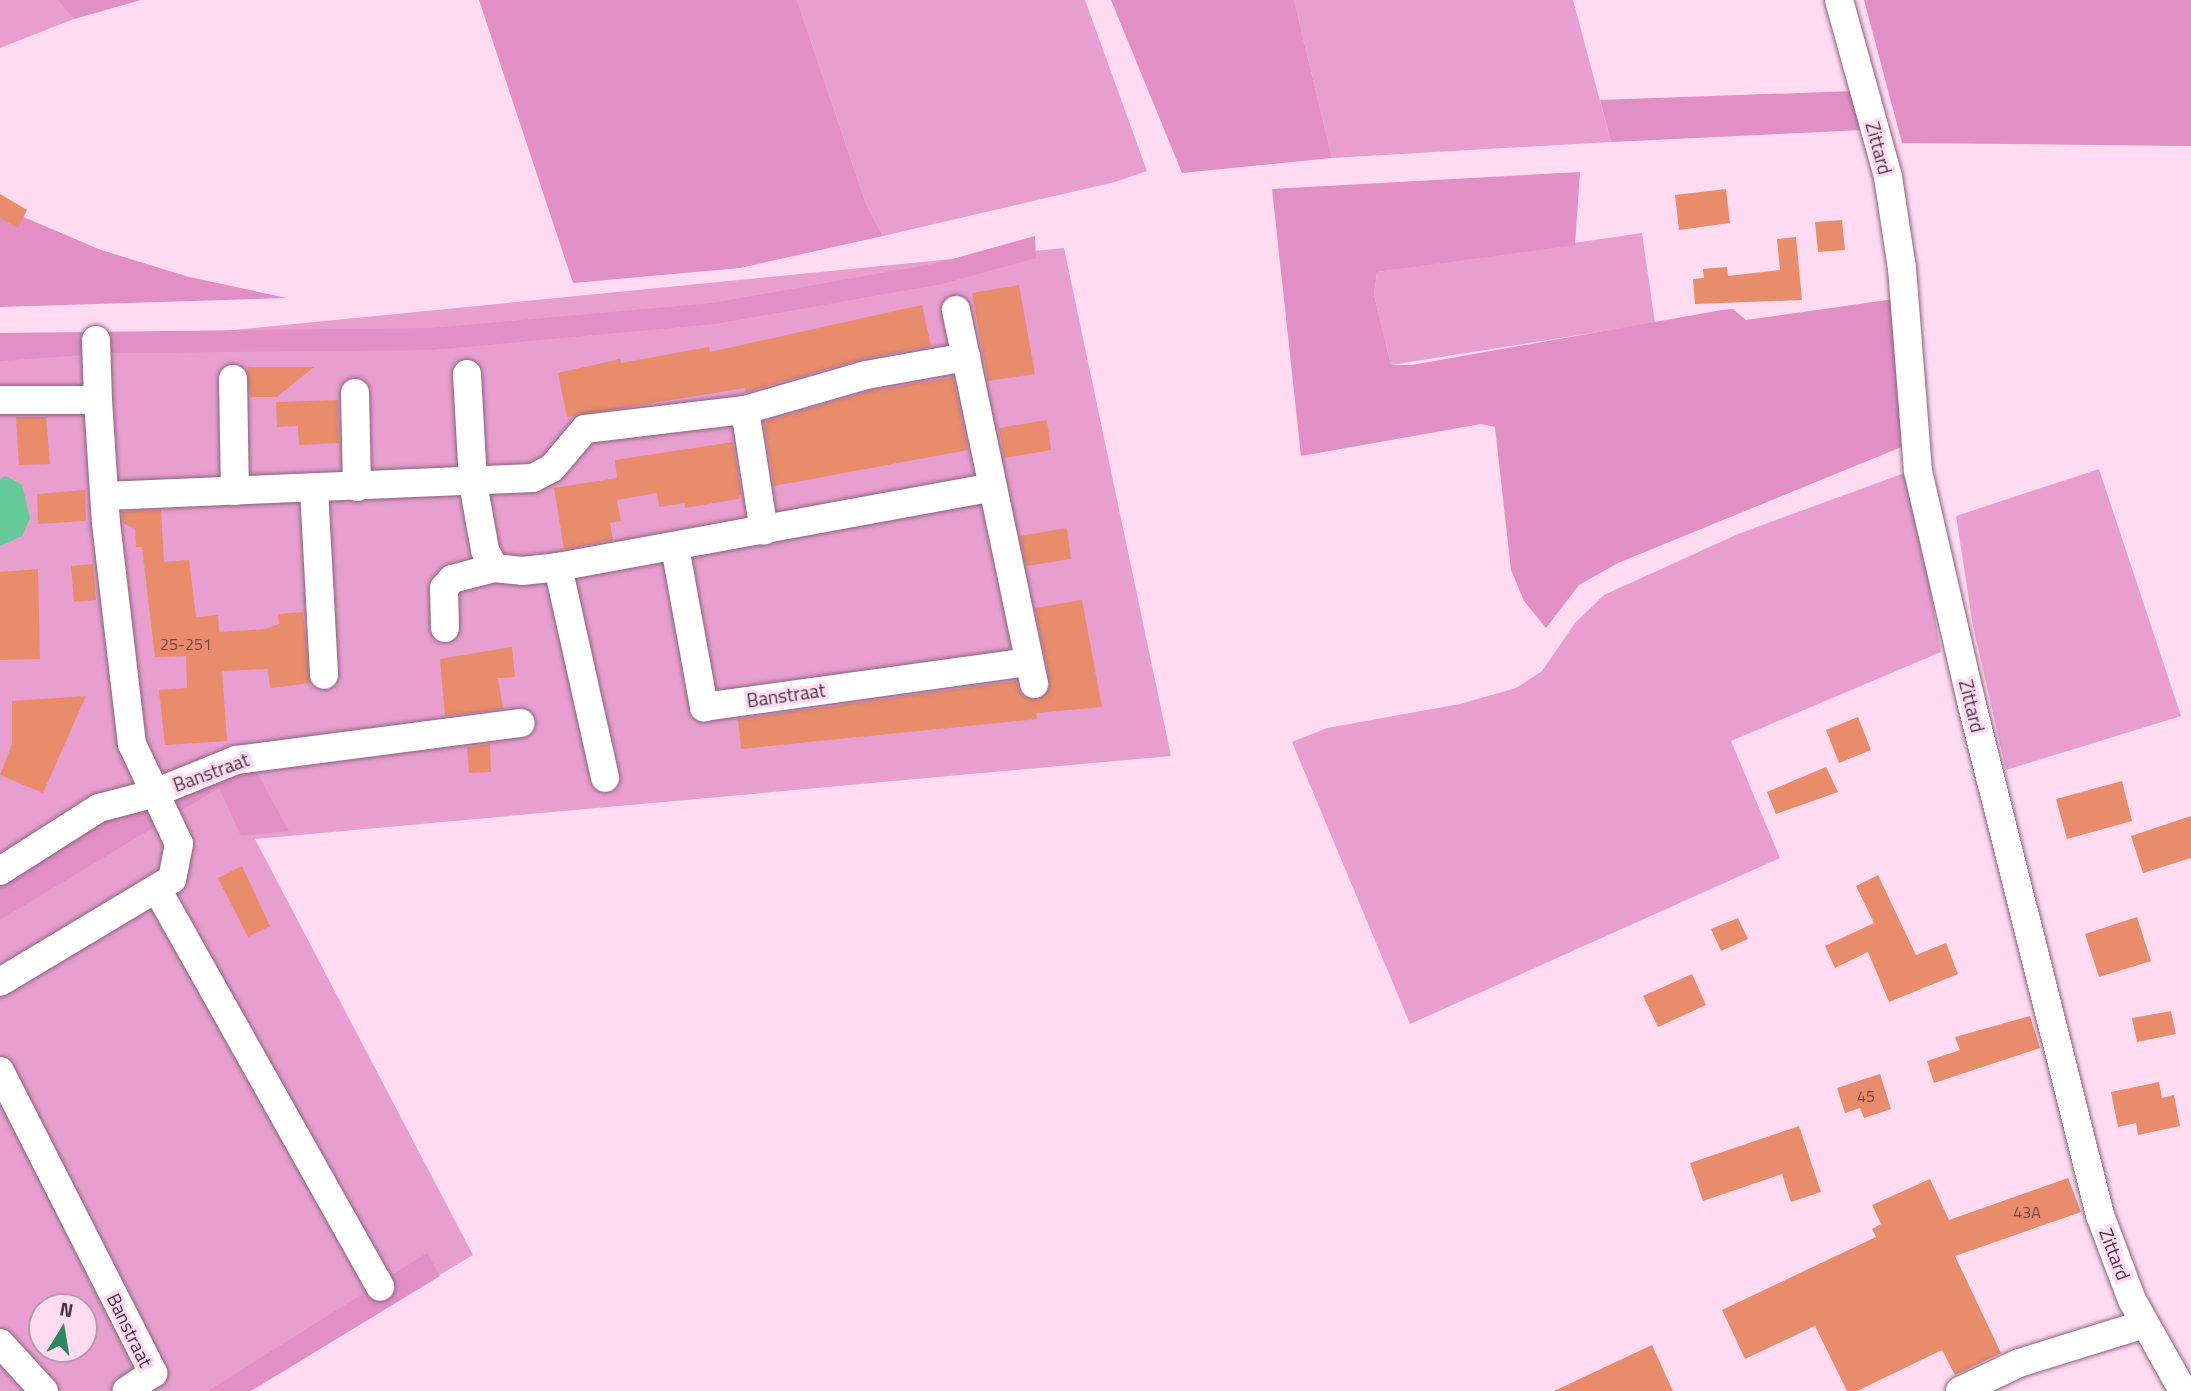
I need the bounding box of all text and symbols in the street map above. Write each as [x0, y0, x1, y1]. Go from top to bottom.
street label: Zittard [1861, 119, 1897, 177]
house number: 25-251 [160, 634, 212, 654]
street label: Zittard [1954, 677, 1990, 735]
street label: Banstraat [745, 678, 827, 712]
street label: Banstraat [170, 748, 252, 796]
house number: 45 [1857, 1086, 1875, 1106]
house number: 43A [2013, 1202, 2041, 1222]
street label: Zittard [2095, 1225, 2135, 1283]
street label: Banstraat [102, 1289, 158, 1371]
north arrow [28, 1293, 98, 1363]
text: N [57, 1293, 76, 1324]

